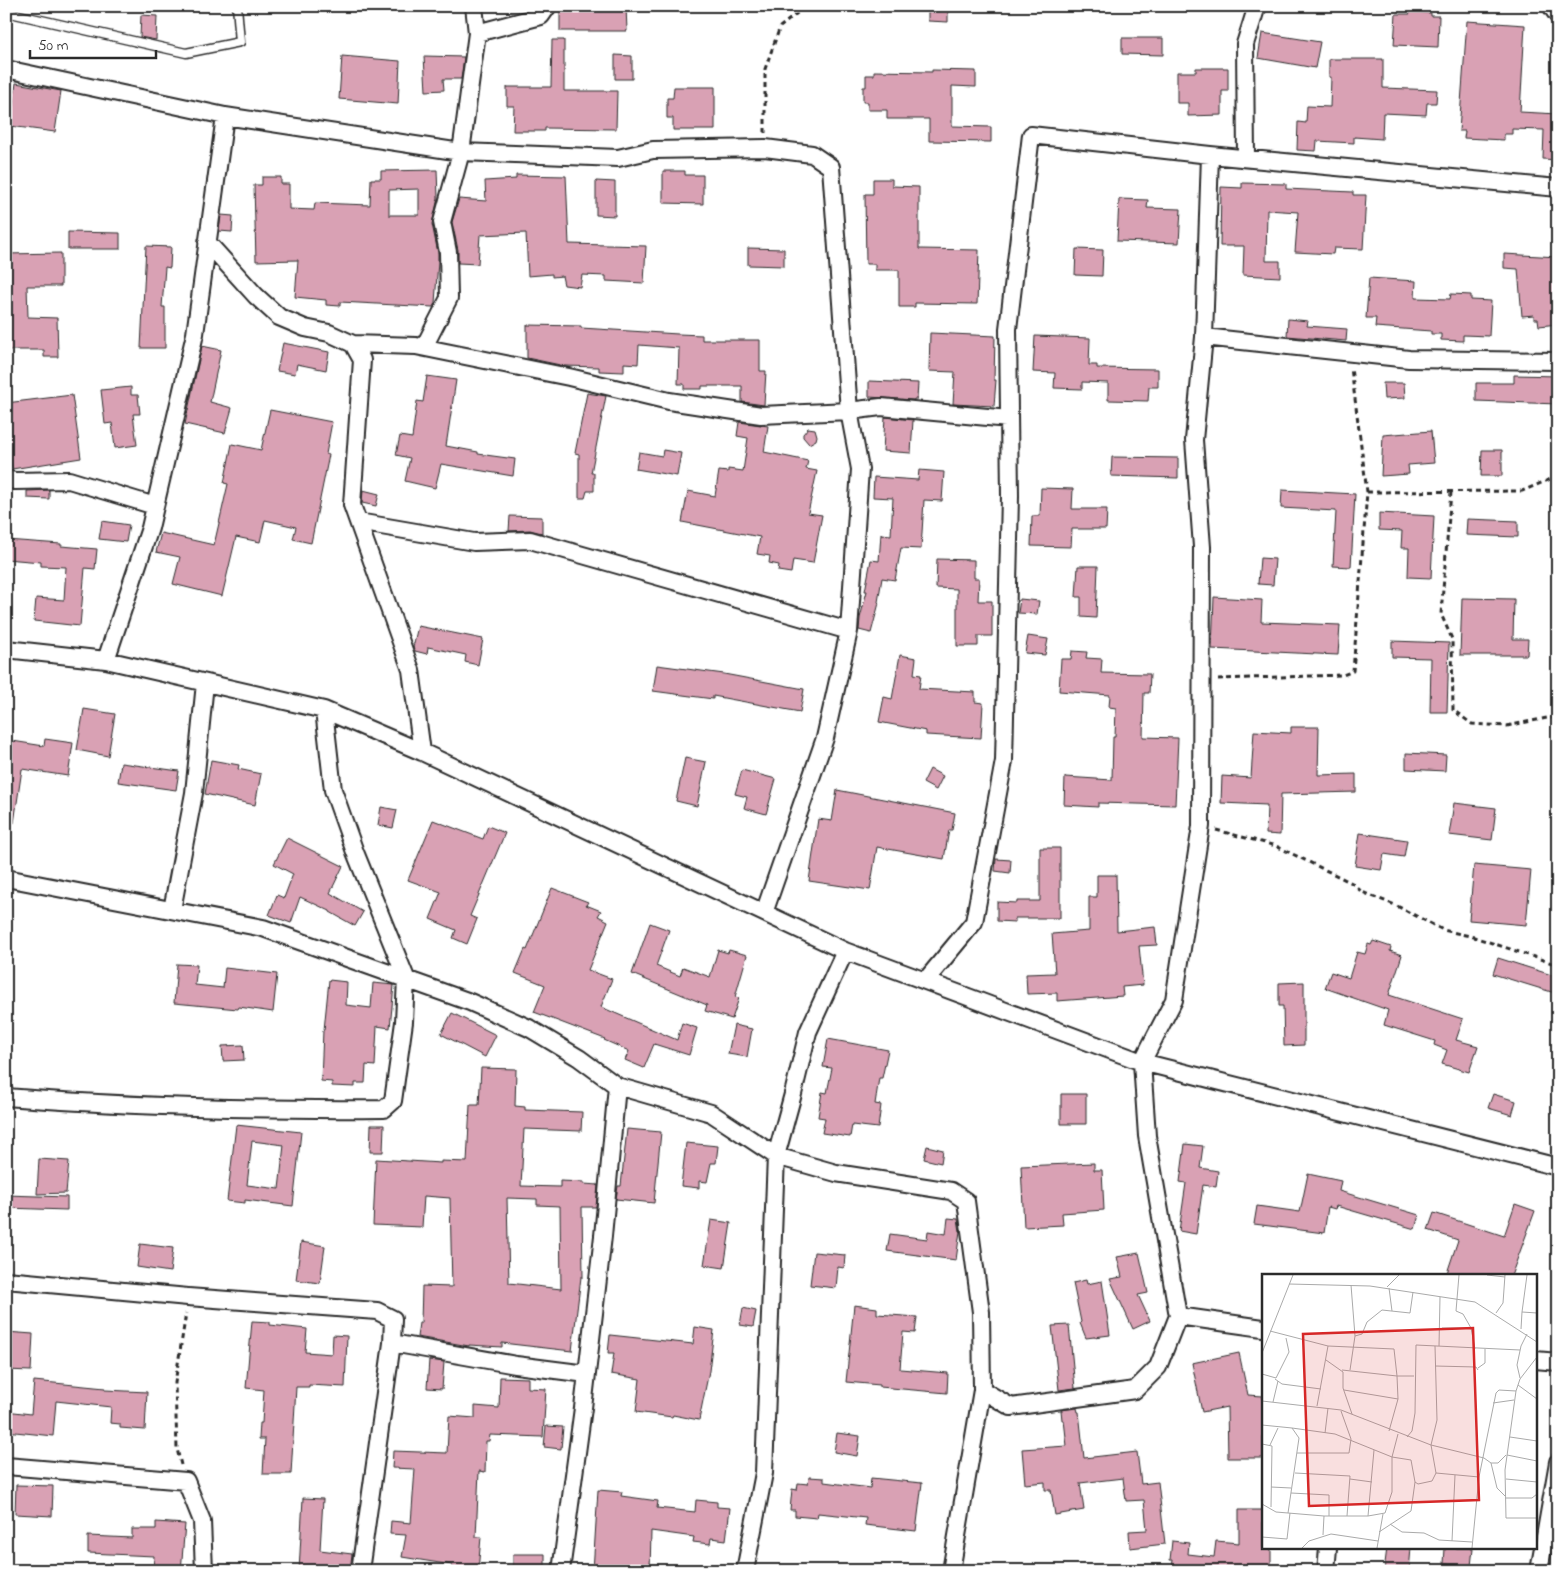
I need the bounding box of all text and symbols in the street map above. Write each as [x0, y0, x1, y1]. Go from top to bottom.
scale bar [30, 28, 156, 60]
text: 50 m [38, 35, 69, 57]
inset map [1262, 1274, 1536, 1550]

